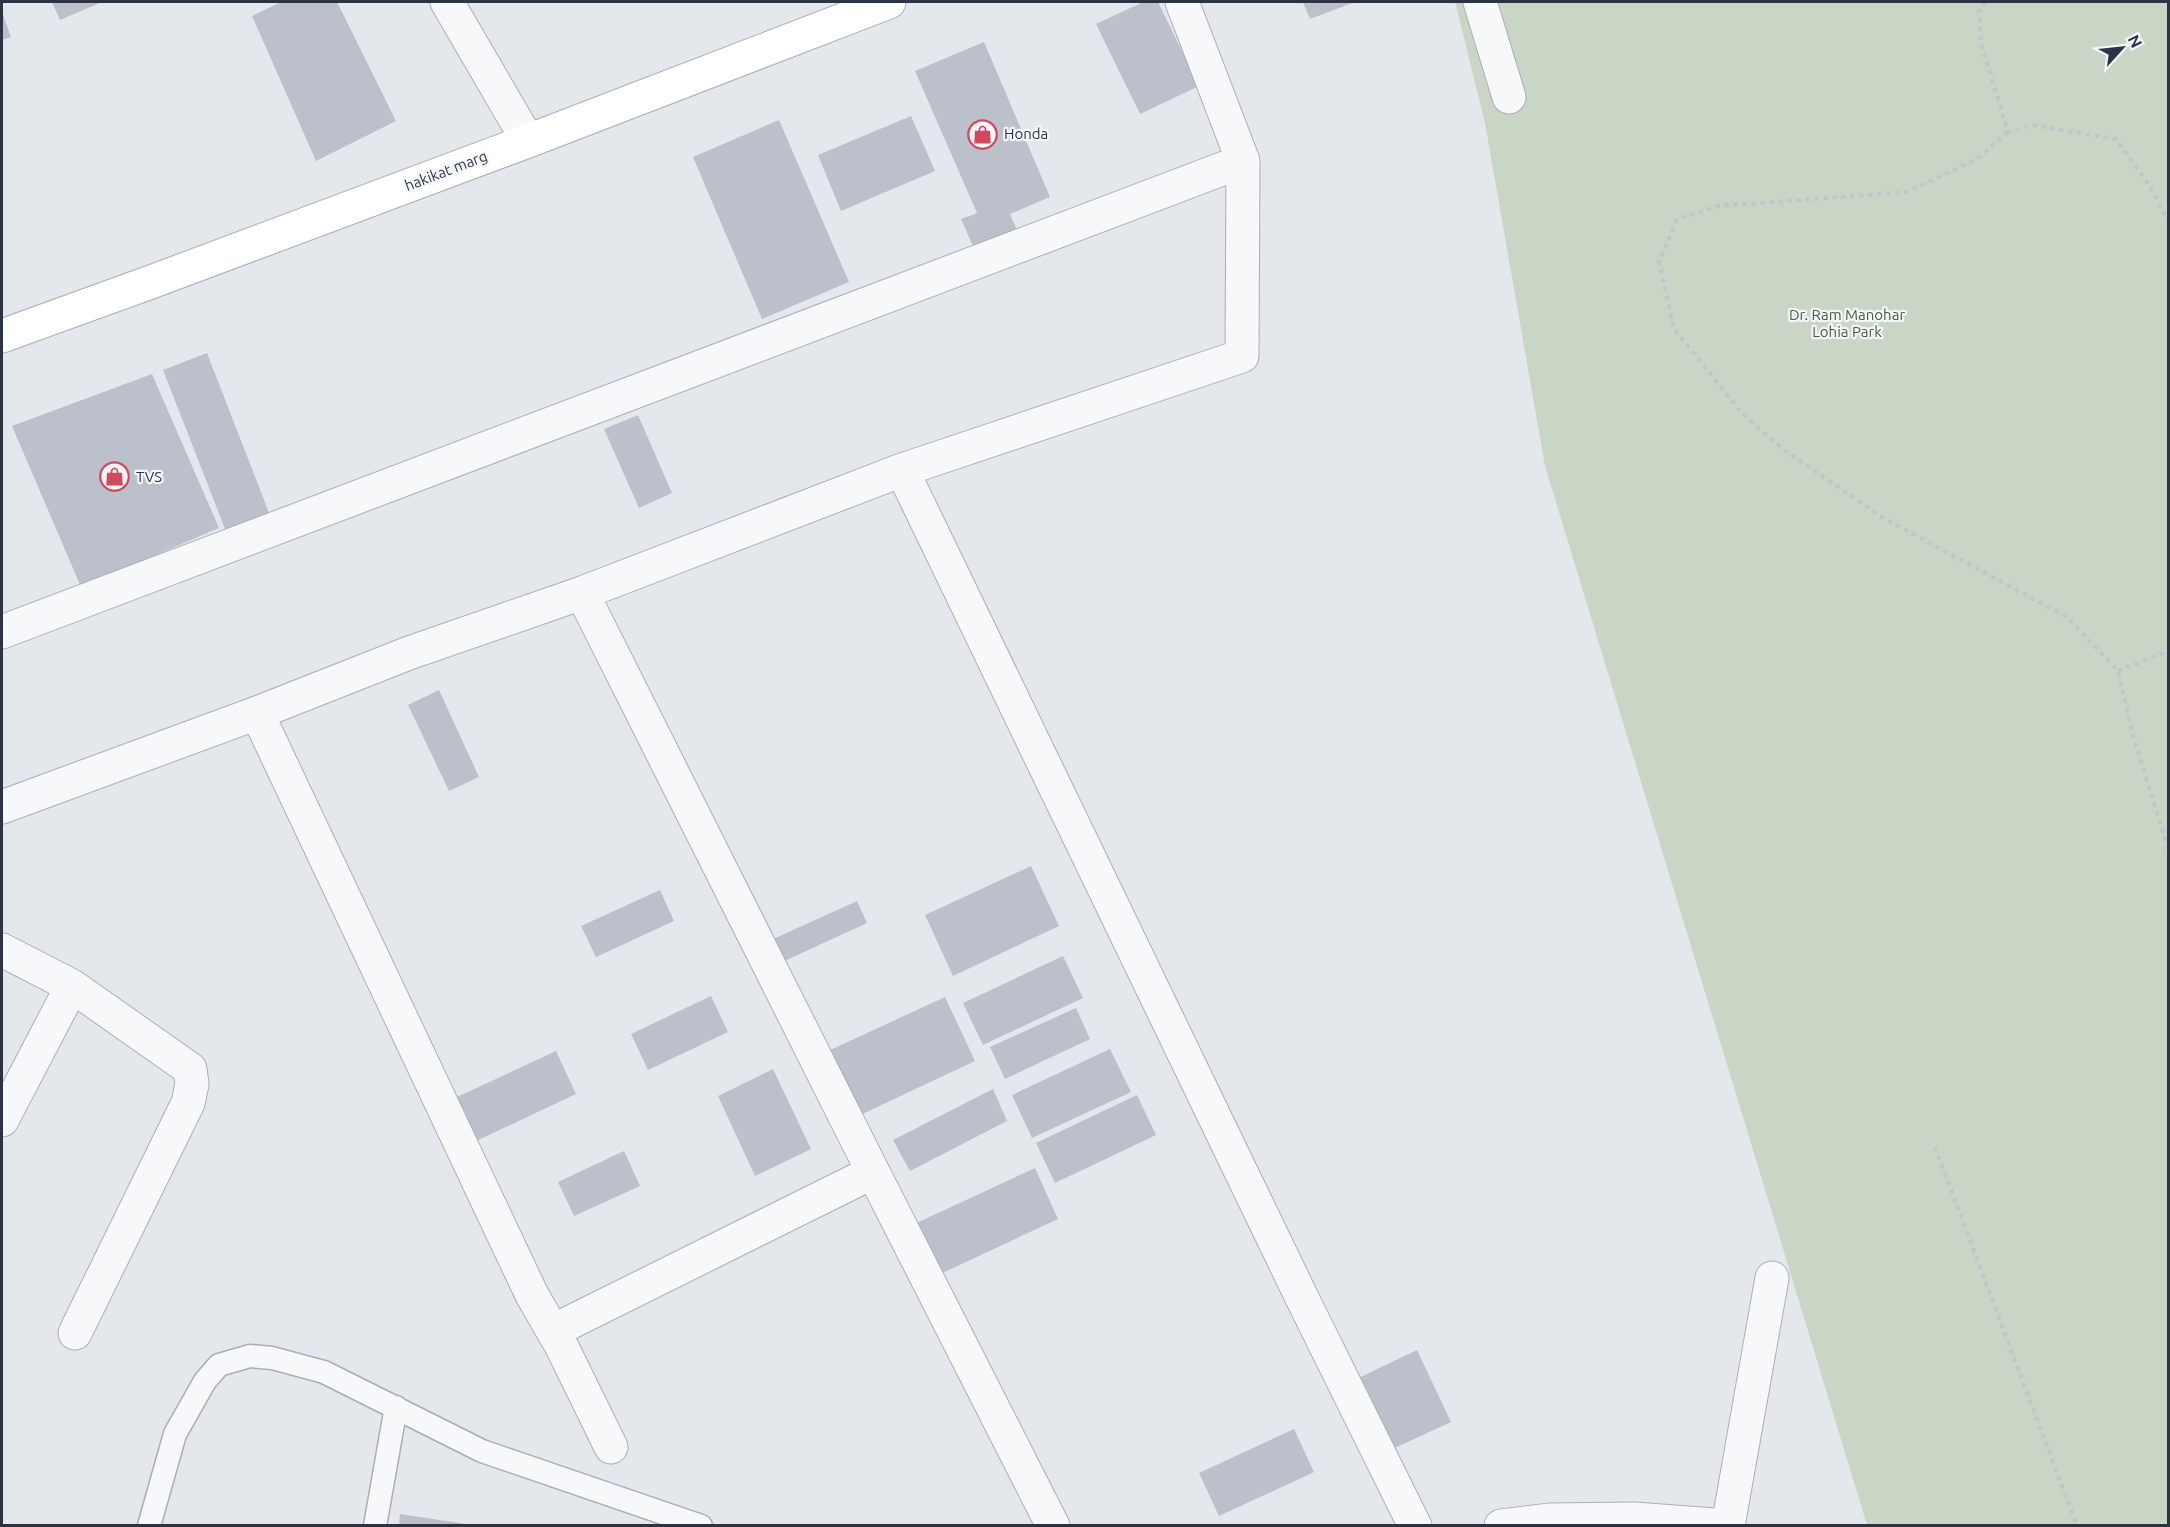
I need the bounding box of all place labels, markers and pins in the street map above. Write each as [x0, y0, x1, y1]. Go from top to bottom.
shop icon: Honda [967, 118, 999, 150]
place label: Honda [1004, 125, 1048, 142]
shop icon: TVS [99, 461, 131, 493]
place label: TVS [136, 468, 162, 485]

